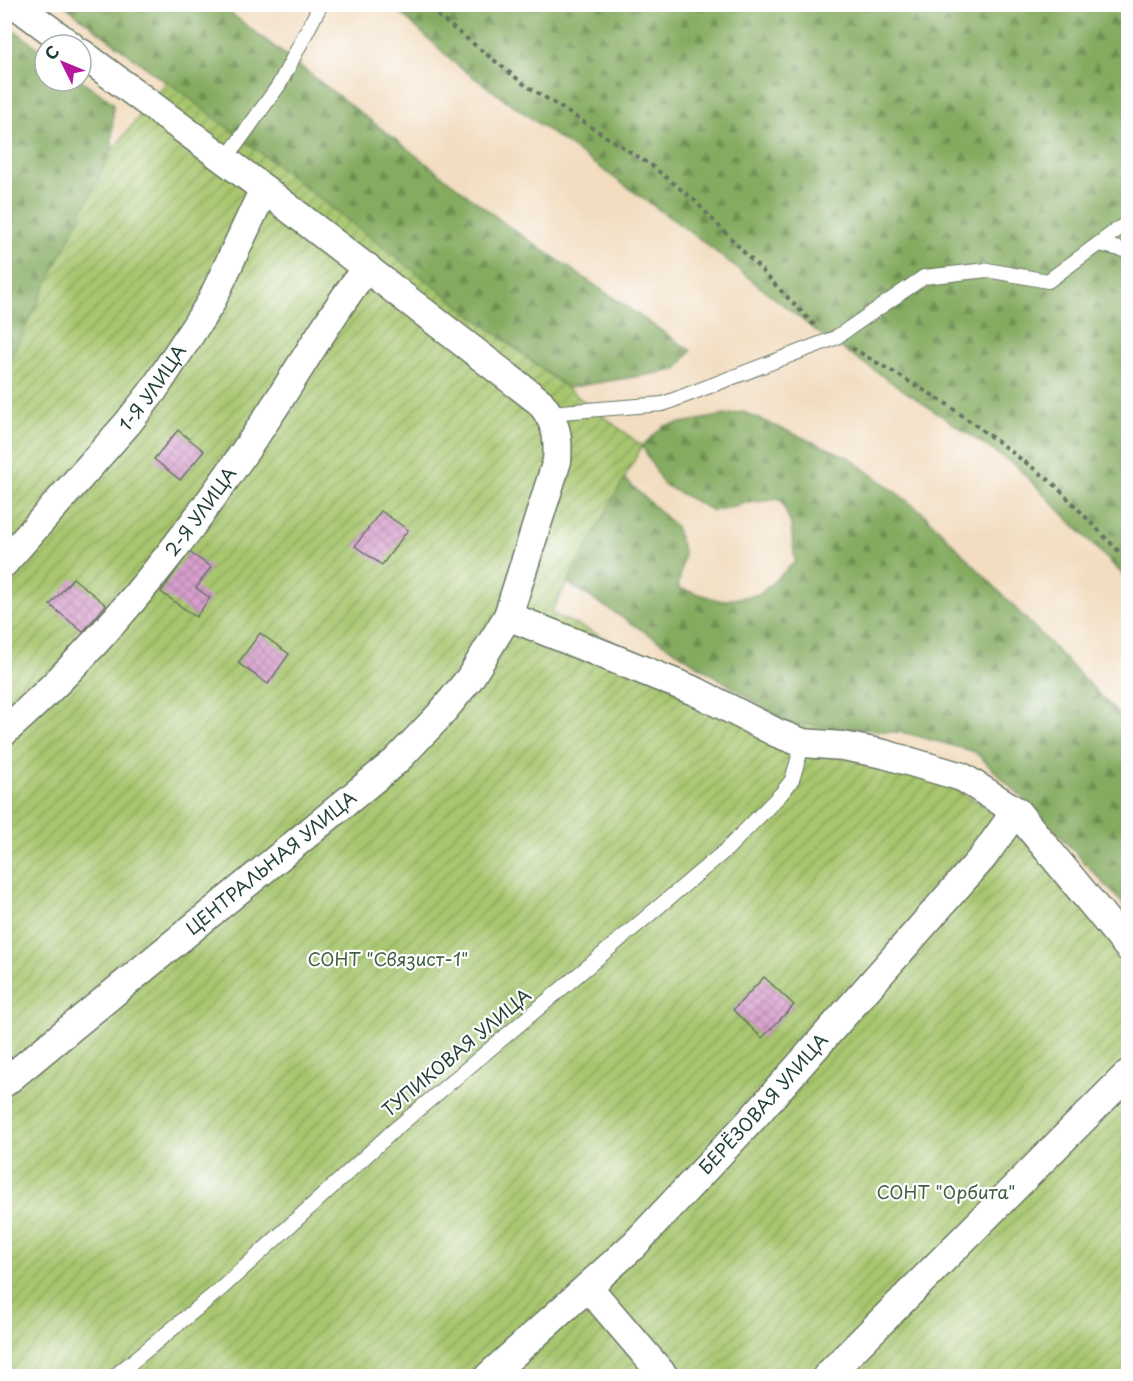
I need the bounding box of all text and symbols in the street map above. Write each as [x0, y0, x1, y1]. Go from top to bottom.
north arrow [33, 33, 93, 93]
text: С [38, 39, 64, 65]
street label: 1-Я УЛИЦА [112, 338, 192, 436]
street label: 2-Я УЛИЦА [158, 461, 242, 562]
street label: ЦЕНТРАЛЬНАЯ УЛИЦА [179, 784, 362, 941]
park label: СОНТ "Связист-1" [307, 945, 469, 972]
street label: ТУПИКОВАЯ УЛИЦА [376, 981, 537, 1122]
street label: БЕРЁЗОВАЯ УЛИЦА [692, 1027, 834, 1180]
park label: СОНТ "Орбита" [877, 1178, 1015, 1205]

